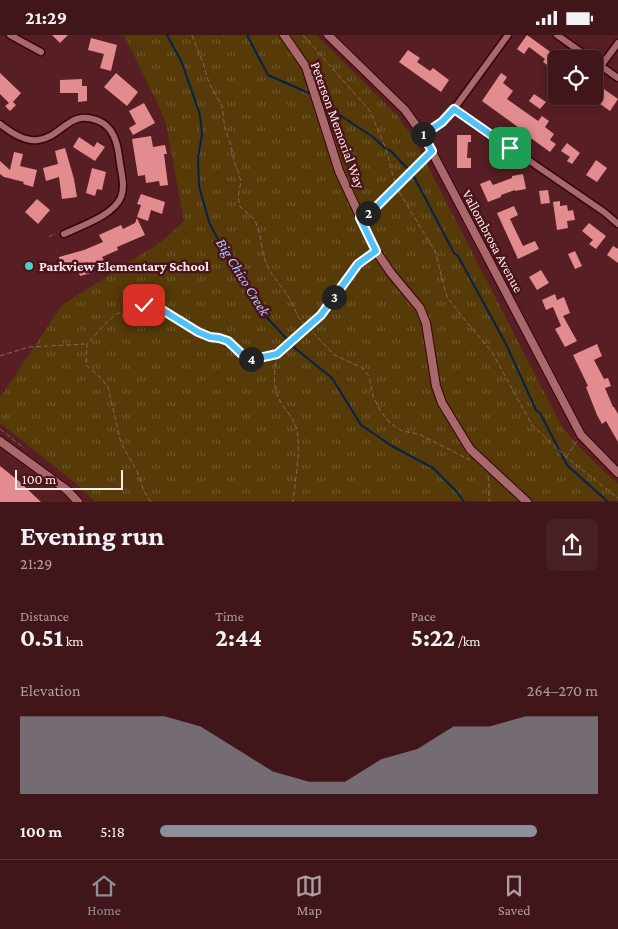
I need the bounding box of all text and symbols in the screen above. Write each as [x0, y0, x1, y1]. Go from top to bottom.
text: 21:29 [25, 7, 67, 28]
map controls [548, 50, 603, 105]
button: locate [548, 50, 603, 105]
street label: Peterson Memorial Way [308, 60, 369, 191]
pin: 1 [410, 121, 436, 147]
text: 1 [421, 126, 426, 142]
pin [489, 127, 531, 169]
icon: arrive [496, 134, 524, 162]
street label: Vallombrosa Avenue [459, 187, 527, 295]
pin: 2 [356, 201, 380, 225]
text: 2 [365, 205, 372, 221]
water label: Big Chico Creek [212, 235, 274, 320]
place label: Parkview Elementary School [39, 258, 209, 274]
marker: Parkview Elementary School [23, 260, 35, 272]
pin [123, 284, 165, 326]
pin: 3 [322, 285, 346, 309]
text: 3 [331, 289, 338, 305]
icon: check [130, 291, 158, 319]
pin: 4 [238, 347, 264, 371]
text: 4 [248, 351, 255, 367]
scale bar [15, 467, 122, 490]
text: 100 m [22, 471, 56, 487]
button: share [546, 519, 598, 571]
text: Evening run [20, 520, 164, 551]
text: 21:29 [20, 555, 52, 572]
text: Distance [20, 608, 69, 624]
text: Time [215, 608, 244, 624]
text: Pace [411, 608, 436, 624]
text: 0.51 [20, 624, 63, 651]
text: 2:44 [215, 624, 262, 651]
text: 5:22 [411, 624, 455, 651]
text: km [63, 633, 84, 649]
text: /km [455, 633, 481, 649]
text: Elevation [20, 682, 81, 699]
text: 264–270 m [527, 682, 598, 699]
text: 100 m [20, 823, 62, 840]
text: 5:18 [100, 823, 125, 840]
tab: Home [87, 872, 121, 918]
tab: Map [295, 872, 323, 918]
tab: Saved [498, 872, 531, 918]

